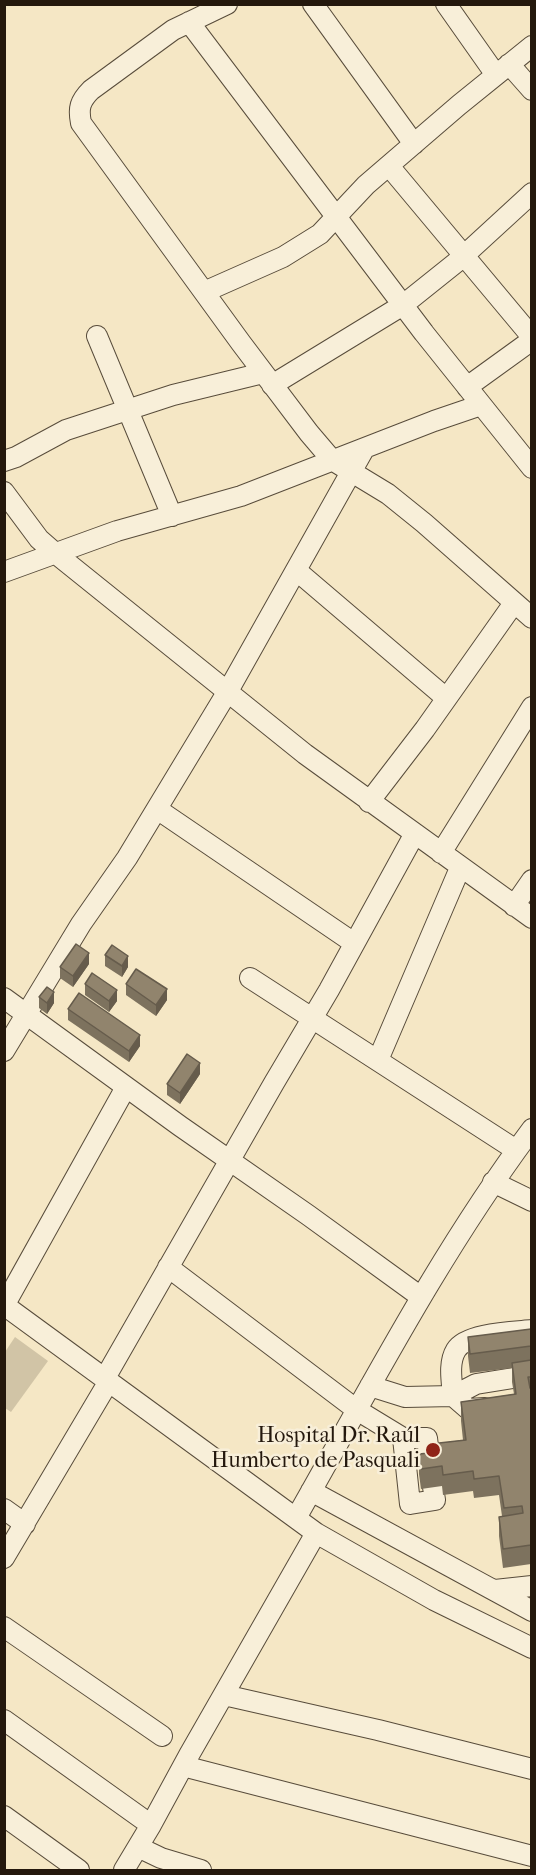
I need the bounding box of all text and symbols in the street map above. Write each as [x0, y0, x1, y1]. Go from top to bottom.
place label: Hospital Dr. Raúl Humberto de Pasquali [211, 1424, 420, 1476]
marker: Hospital Dr. Raúl Humberto de Pasquali [424, 1441, 442, 1459]

